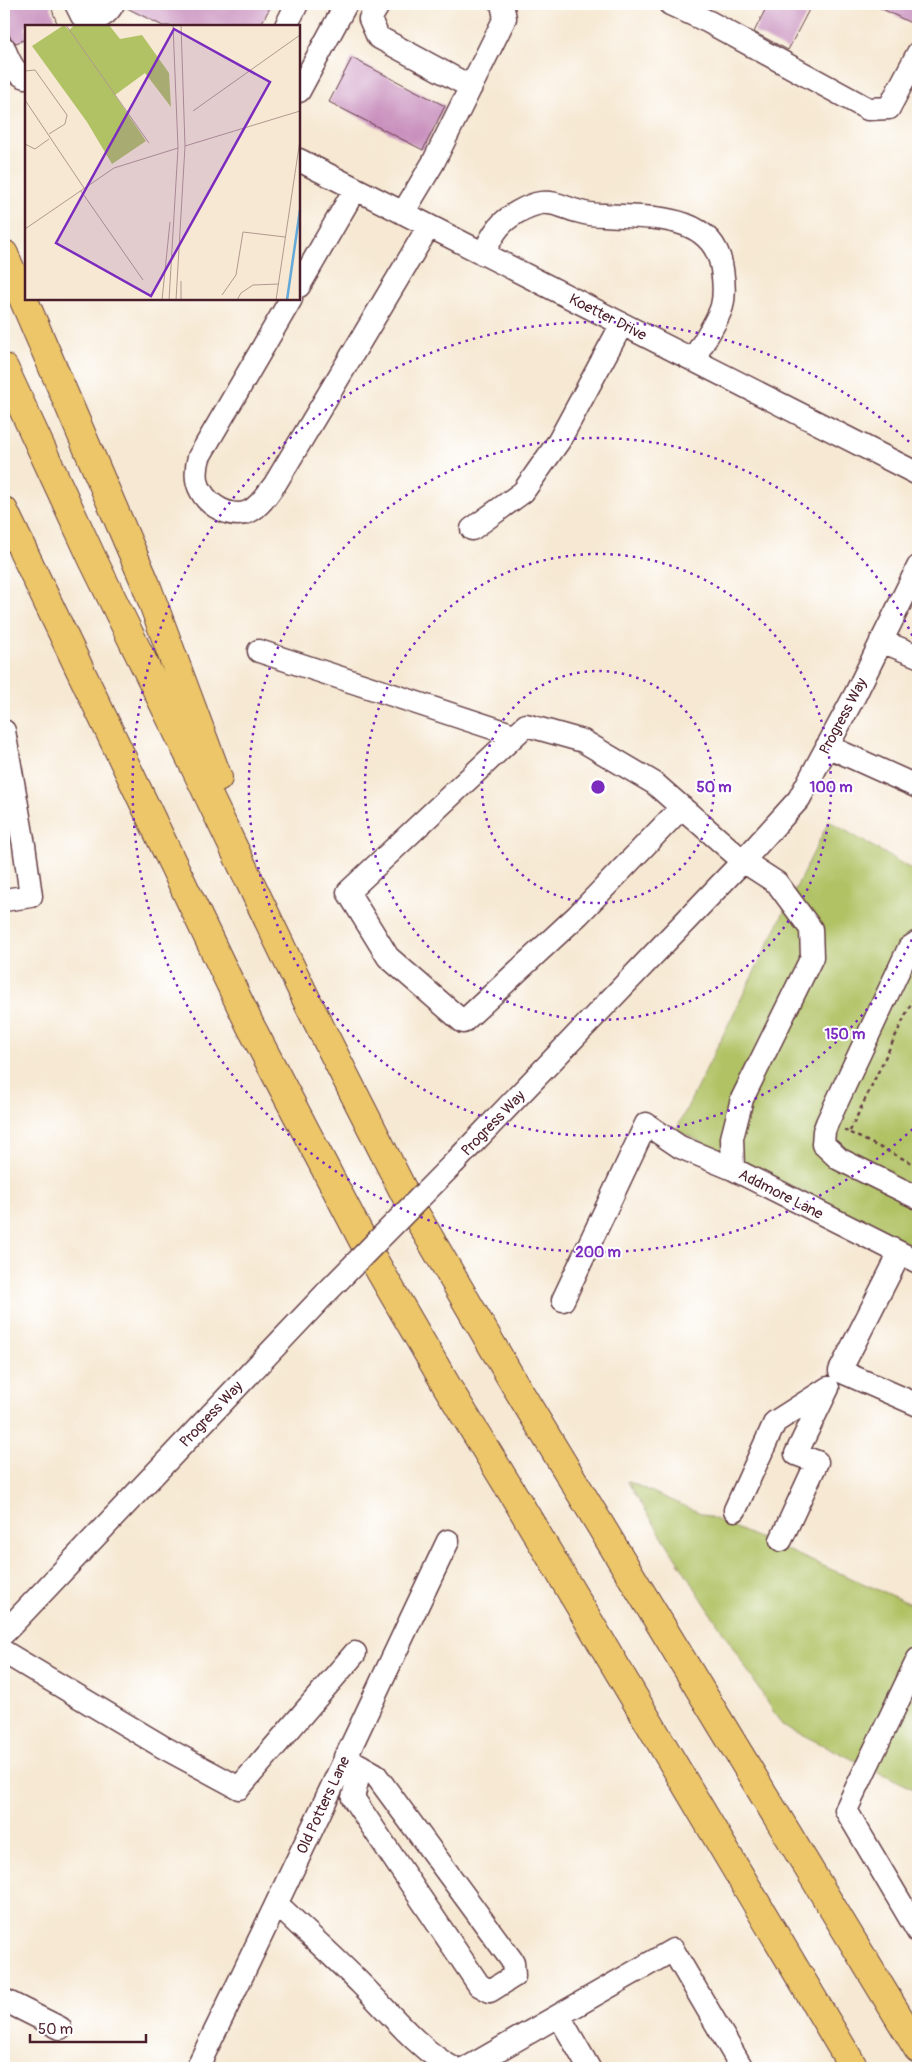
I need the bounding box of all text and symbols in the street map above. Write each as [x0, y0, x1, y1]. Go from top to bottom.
inset map [25, 25, 300, 300]
street label: Koetter Drive [566, 290, 650, 345]
street label: Progress Way [815, 674, 872, 758]
centre of rings [589, 778, 607, 796]
text: 50 m [697, 778, 731, 797]
text: 100 m [810, 778, 852, 797]
text: 150 m [825, 1025, 865, 1044]
street label: Progress Way [457, 1086, 530, 1160]
street label: Addmore Lane [735, 1165, 827, 1224]
text: 200 m [575, 1243, 621, 1262]
street label: Progress Way [176, 1377, 247, 1452]
street label: Old Potters Lane [293, 1753, 355, 1857]
scale bar [30, 2012, 146, 2044]
text: 50 m [38, 2020, 73, 2039]

